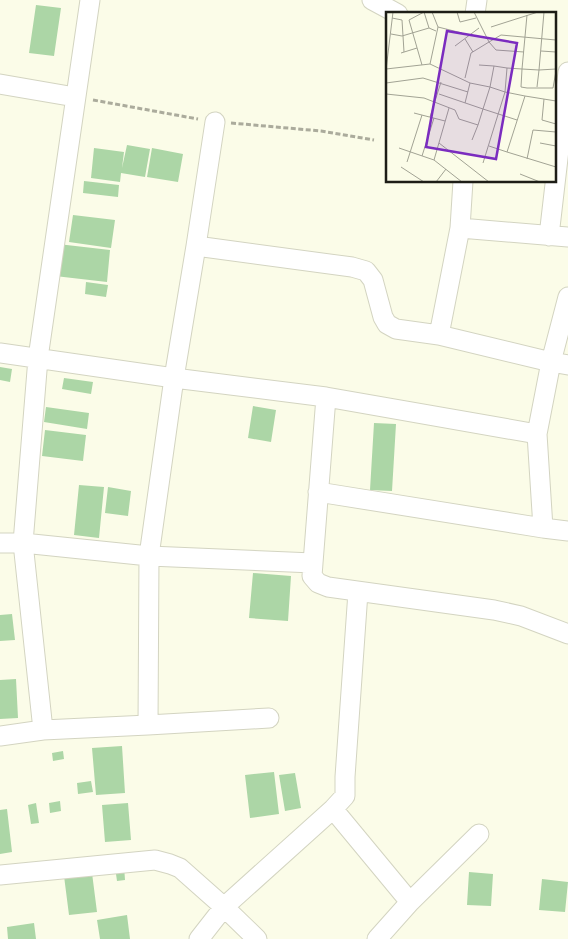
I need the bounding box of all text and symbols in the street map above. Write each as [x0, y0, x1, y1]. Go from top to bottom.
inset map [386, 12, 556, 182]

